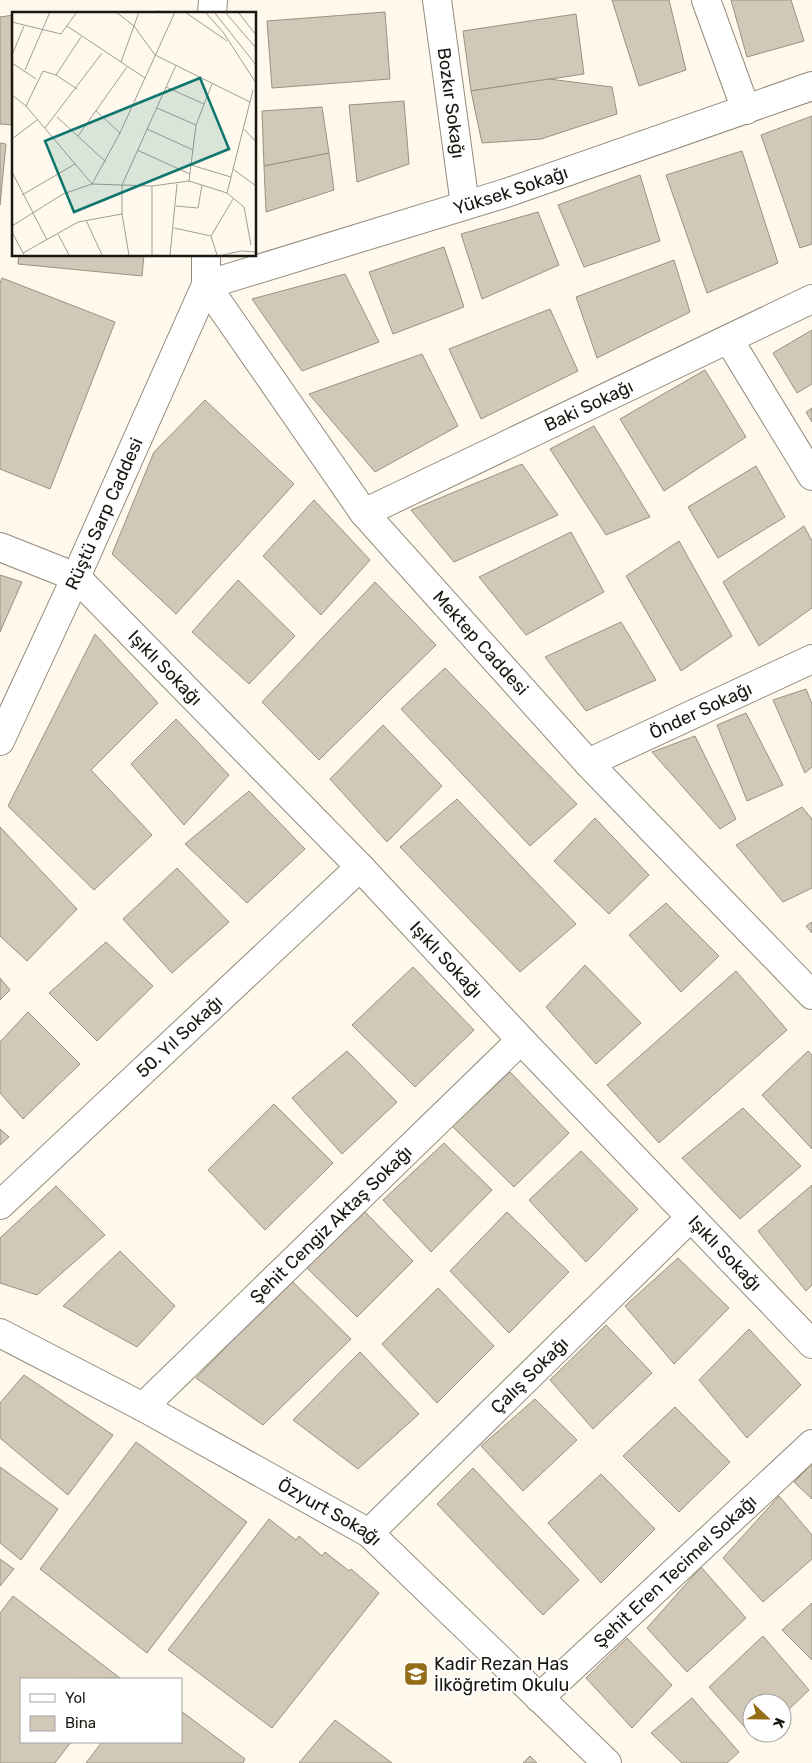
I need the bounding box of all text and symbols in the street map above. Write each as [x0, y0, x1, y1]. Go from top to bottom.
inset map [12, 12, 256, 256]
street label: Bozkır Sokağı [433, 46, 470, 160]
street label: Yüksek Sokağı [451, 161, 571, 219]
street label: Baki Sokağı [541, 375, 637, 436]
street label: Rüştü Sarp Caddesi [61, 434, 148, 593]
street label: Mektep Caddesi [428, 586, 533, 700]
street label: Işıklı Sokağı [123, 626, 207, 710]
street label: Önder Sokağı [646, 678, 755, 744]
street label: Işıklı Sokağı [405, 917, 487, 1002]
street label: 50. Yıl Sokağı [132, 991, 227, 1082]
street label: Şehit Cengiz Aktaş Sokağı [245, 1141, 416, 1308]
street label: Işıklı Sokağı [684, 1211, 766, 1296]
street label: Çalış Sokağı [486, 1333, 573, 1418]
street label: Özyurt Sokağı [274, 1473, 386, 1550]
street label: Şehit Eren Tecimel Sokağı [589, 1490, 761, 1652]
place label: Kadir Rezan Has İlköğretim Okulu [434, 1653, 569, 1696]
school or university icon: Kadir Rezan Has İlköğretim Okulu [403, 1661, 429, 1687]
legend [20, 1678, 182, 1743]
text: Yol [65, 1689, 86, 1707]
north arrow [742, 1693, 792, 1743]
text: Bina [65, 1714, 96, 1732]
text: K [769, 1715, 788, 1731]

